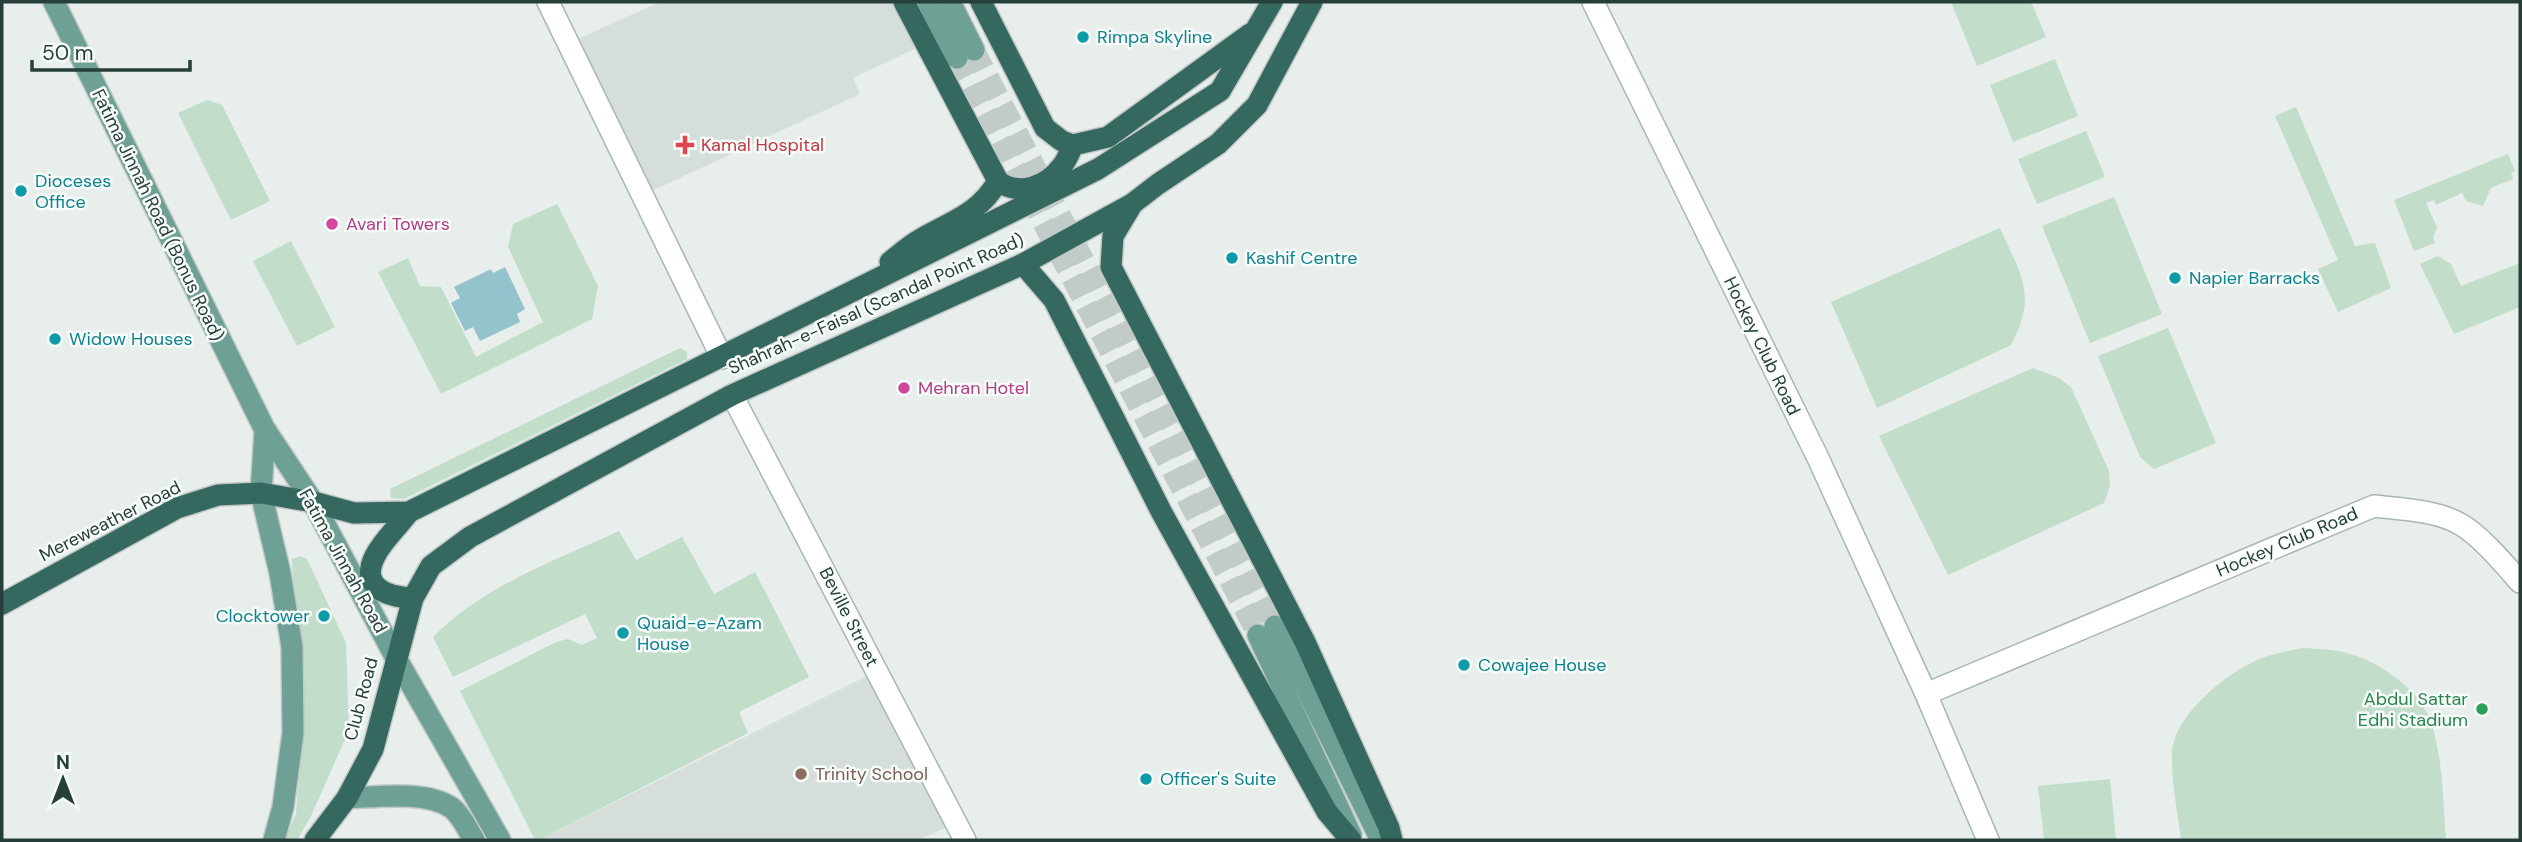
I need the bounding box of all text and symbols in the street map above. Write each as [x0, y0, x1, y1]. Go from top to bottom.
place label: Rimpa Skyline [1097, 25, 1212, 49]
scale bar [32, 28, 189, 72]
marker: Rimpa Skyline [1075, 29, 1091, 45]
text: 50 m [42, 39, 93, 67]
street label: Fatima Jinnah Road (Bonus Road) [86, 85, 230, 345]
place label: Kamal Hospital [701, 133, 824, 157]
marker: Kamal Hospital [675, 135, 695, 155]
place label: Dioceses Office [35, 169, 111, 214]
marker: Dioceses Office [13, 183, 29, 199]
place label: Avari Towers [346, 212, 450, 236]
marker: Avari Towers [324, 216, 340, 232]
street label: Shahrah-e-Faisal (Scandal Point Road) [724, 228, 1028, 380]
place label: Kashif Centre [1246, 246, 1358, 270]
marker: Kashif Centre [1224, 250, 1240, 266]
place label: Napier Barracks [2189, 266, 2320, 290]
marker: Napier Barracks [2167, 270, 2183, 286]
street label: Hockey Club Road [1718, 273, 1806, 419]
place label: Widow Houses [69, 327, 192, 351]
marker: Widow Houses [47, 331, 63, 347]
place label: Mehran Hotel [918, 376, 1029, 400]
marker: Mehran Hotel [896, 380, 912, 396]
street label: Mereweather Road [35, 475, 185, 567]
street label: Fatima Jinnah Road [293, 485, 393, 637]
street label: Hockey Club Road [2213, 501, 2361, 583]
street label: Beville Street [814, 563, 884, 671]
place label: Clocktower [216, 604, 310, 628]
marker: Clocktower [316, 608, 332, 624]
place label: Quaid-e-Azam House [637, 611, 762, 656]
marker: Quaid-e-Azam House [615, 625, 631, 641]
place label: Cowajee House [1478, 653, 1607, 677]
street label: Club Road [338, 655, 384, 743]
marker: Cowajee House [1456, 657, 1472, 673]
place label: Abdul Sattar Edhi Stadium [2358, 687, 2468, 732]
marker: Abdul Sattar Edhi Stadium [2474, 701, 2490, 717]
north arrow [28, 744, 98, 814]
text: N [56, 750, 70, 775]
place label: Trinity School [815, 762, 928, 786]
marker: Trinity School [793, 766, 809, 782]
place label: Officer's Suite [1160, 767, 1276, 791]
marker: Officer's Suite [1138, 771, 1154, 787]

